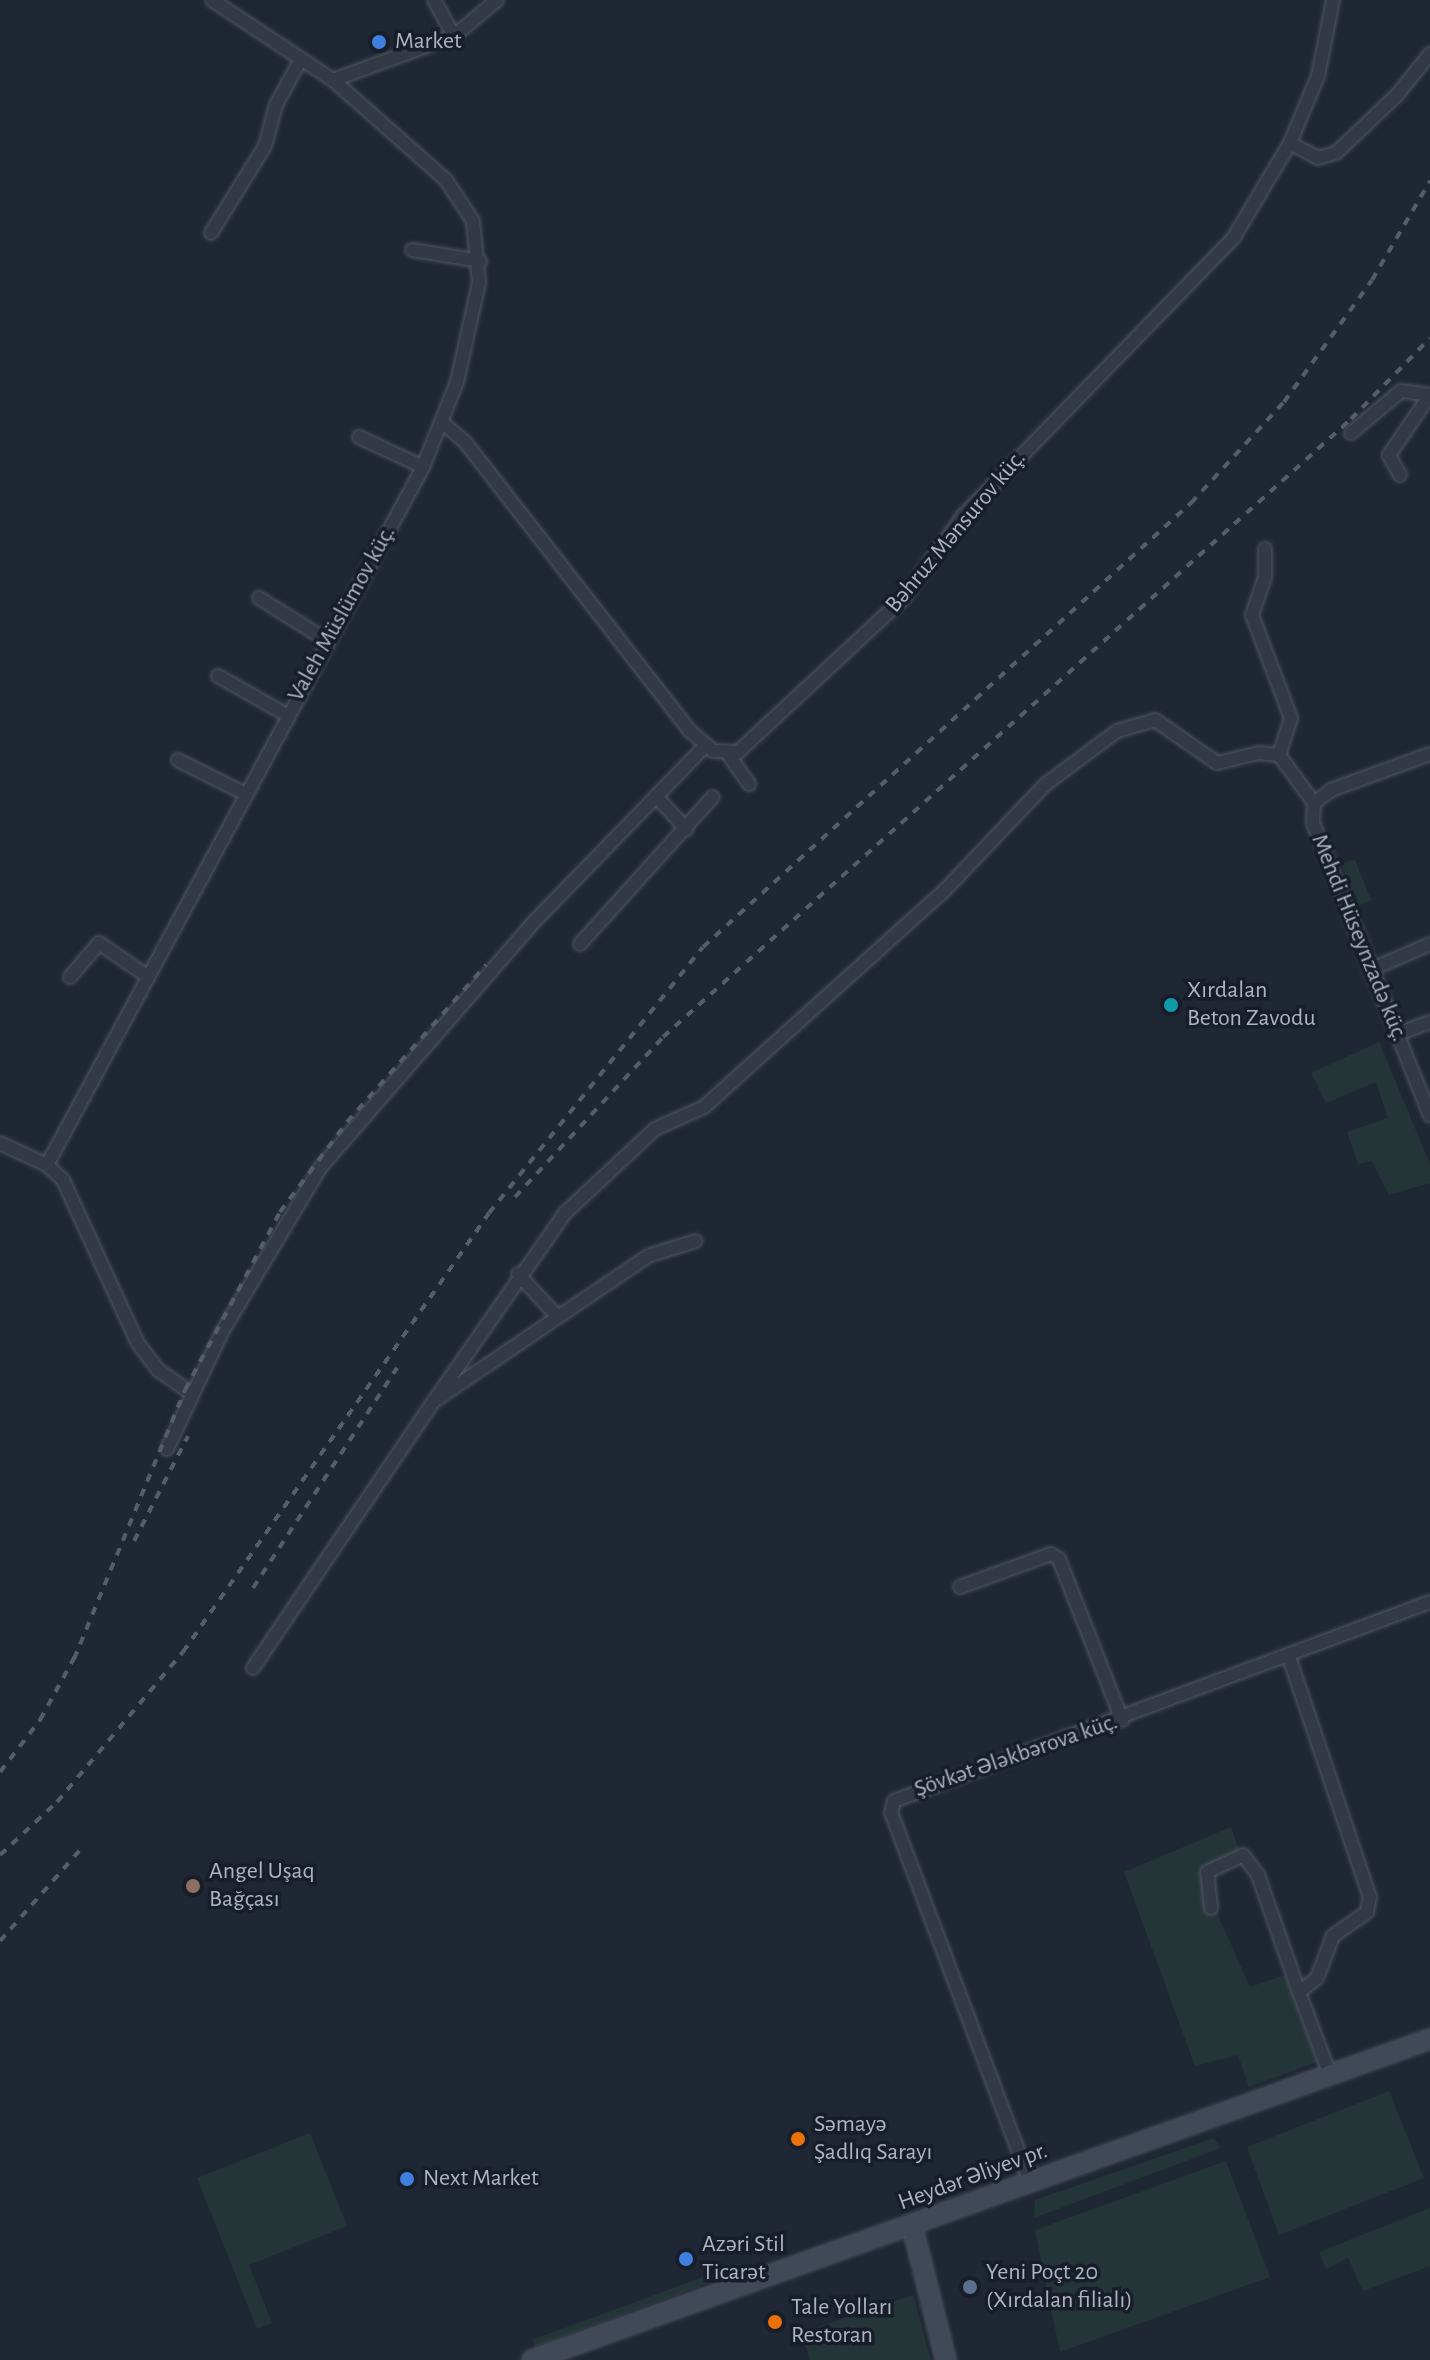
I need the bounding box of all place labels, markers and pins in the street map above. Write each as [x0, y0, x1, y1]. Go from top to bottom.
place label: Market [395, 28, 462, 56]
marker: Market [370, 33, 388, 51]
place label: Xırdalan Beton Zavodu [1187, 977, 1316, 1033]
marker: Xırdalan Beton Zavodu [1162, 996, 1180, 1014]
place label: Angel Uşaq Bağçası [209, 1858, 315, 1914]
marker: Angel Uşaq Bağçası [184, 1877, 202, 1895]
place label: Səmayə Şadlıq Sarayı [814, 2111, 932, 2167]
marker: Səmayə Şadlıq Sarayı [789, 2130, 807, 2148]
place label: Next Market [423, 2165, 539, 2193]
marker: Next Market [398, 2170, 416, 2188]
place label: Azəri Stil Ticarət [702, 2231, 785, 2287]
marker: Azəri Stil Ticarət [677, 2250, 695, 2268]
place label: Yeni Poçt 20 (Xırdalan filialı) [986, 2259, 1133, 2315]
marker: Yeni Poçt 20 (Xırdalan filialı) [961, 2278, 979, 2296]
place label: Tale Yolları Restoran [791, 2294, 892, 2350]
marker: Tale Yolları Restoran [766, 2313, 784, 2331]

